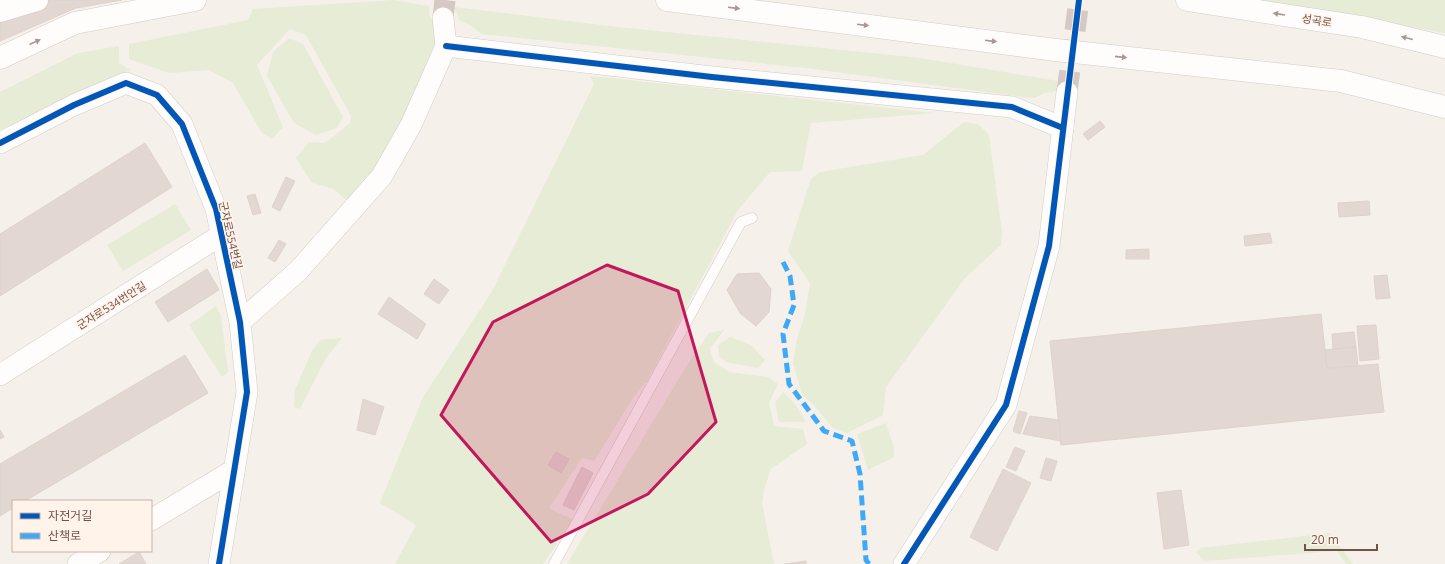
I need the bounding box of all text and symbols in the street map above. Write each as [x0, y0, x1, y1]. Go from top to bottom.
one-way arrow [727, 5, 740, 12]
street label: 성곡로 [1301, 10, 1333, 30]
one-way arrow [1273, 11, 1285, 17]
one-way arrow [856, 22, 869, 28]
one-way arrow [1401, 34, 1413, 40]
one-way arrow [985, 38, 998, 45]
one-way arrow [30, 39, 41, 45]
one-way arrow [1115, 54, 1127, 60]
street label: 군자로554번길 [216, 199, 246, 271]
street label: 군자로534번안길 [73, 278, 149, 332]
legend [12, 500, 152, 552]
text: 자전거길 [48, 507, 92, 524]
scale bar [1305, 526, 1377, 552]
text: 산책로 [48, 527, 81, 544]
text: 20 m [1311, 531, 1339, 548]

